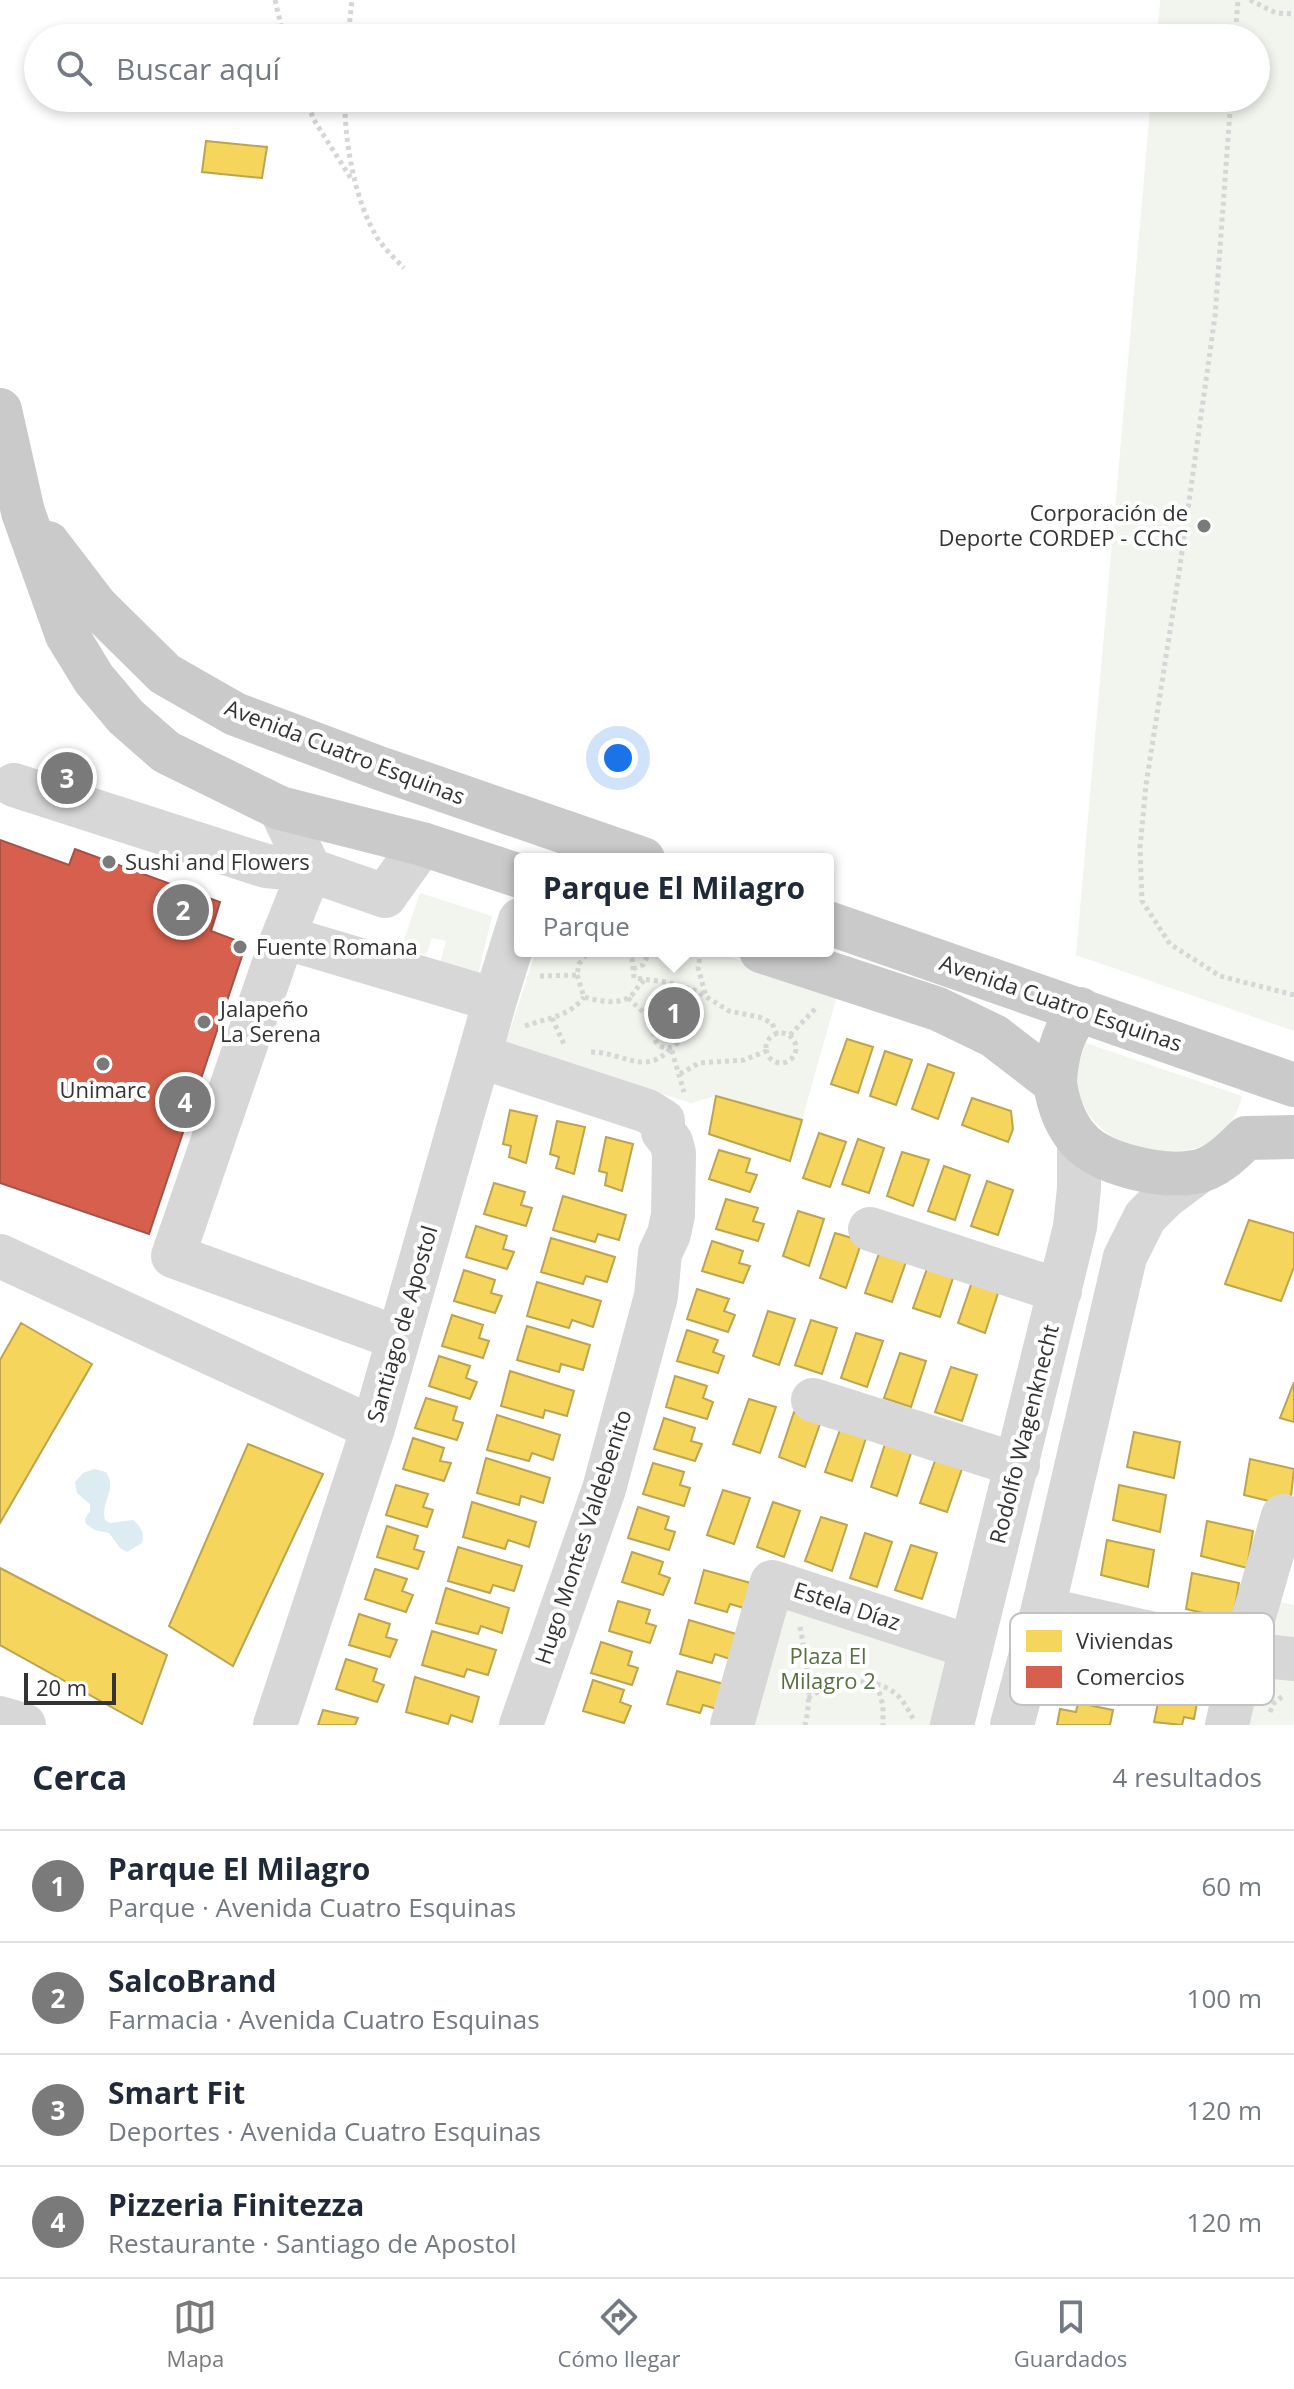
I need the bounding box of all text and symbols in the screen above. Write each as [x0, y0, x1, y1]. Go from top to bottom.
search box [24, 24, 1270, 112]
icon: search [52, 46, 96, 90]
text: Buscar aquí [116, 48, 280, 89]
place label: Corporación de Deporte CORDEP - CChC [939, 497, 1188, 552]
marker: Corporación de Deporte CORDEP - CChC [1195, 517, 1213, 535]
street label: Avenida Cuatro Esquinas [221, 691, 470, 811]
your location [598, 738, 638, 778]
pin: 3 [41, 748, 93, 808]
place label: Sushi and Flowers [125, 846, 310, 876]
marker: Sushi and Flowers [100, 853, 118, 871]
popup [514, 853, 834, 957]
text: Parque El Milagro [543, 867, 805, 908]
pin: 2 [157, 880, 209, 940]
text: Parque [543, 908, 630, 944]
place label: Fuente Romana [256, 931, 418, 961]
marker: Fuente Romana [231, 938, 249, 956]
street label: Avenida Cuatro Esquinas [936, 946, 1187, 1058]
pin: 1 [648, 983, 700, 1043]
place label: Jalapeño La Serena [218, 993, 321, 1048]
marker: Jalapeño La Serena [195, 1013, 213, 1031]
marker: Unimarc [94, 1055, 112, 1073]
pin: 4 [159, 1072, 211, 1132]
place label: Unimarc [59, 1074, 147, 1104]
street label: Santiago de Apostol [359, 1222, 444, 1426]
street label: Rodolfo Wagenknecht [981, 1321, 1065, 1547]
street label: Hugo Montes Valdebenito [527, 1405, 637, 1668]
street label: Estela Díaz [790, 1574, 904, 1636]
legend [1010, 1613, 1274, 1705]
text: Viviendas [1076, 1625, 1173, 1655]
park label: Plaza El Milagro 2 [780, 1640, 876, 1695]
text: Comercios [1076, 1661, 1185, 1691]
scale bar [24, 1669, 116, 1705]
text: 20 m [36, 1672, 87, 1702]
text: Cerca [32, 1754, 127, 1800]
text: 4 resultados [1113, 1759, 1262, 1795]
text: Parque El Milagro [108, 1848, 370, 1889]
text: 1 [51, 1868, 65, 1904]
text: 60 m [1201, 1868, 1262, 1904]
text: Parque · Avenida Cuatro Esquinas [108, 1889, 516, 1925]
text: SalcoBrand [108, 1960, 276, 2001]
text: 2 [51, 1980, 65, 2016]
text: 100 m [1187, 1980, 1262, 2016]
text: Farmacia · Avenida Cuatro Esquinas [108, 2001, 540, 2037]
text: Smart Fit [108, 2072, 245, 2113]
text: 3 [51, 2092, 65, 2128]
text: 120 m [1187, 2092, 1262, 2128]
text: Deportes · Avenida Cuatro Esquinas [108, 2113, 541, 2149]
text: Pizzeria Finitezza [108, 2184, 364, 2225]
text: 4 [51, 2204, 65, 2240]
text: 120 m [1187, 2204, 1262, 2240]
text: Restaurante · Santiago de Apostol [108, 2225, 516, 2261]
tab: Mapa [167, 2295, 224, 2373]
tab: Cómo llegar [558, 2295, 681, 2373]
tab: Guardados [1014, 2295, 1127, 2373]

